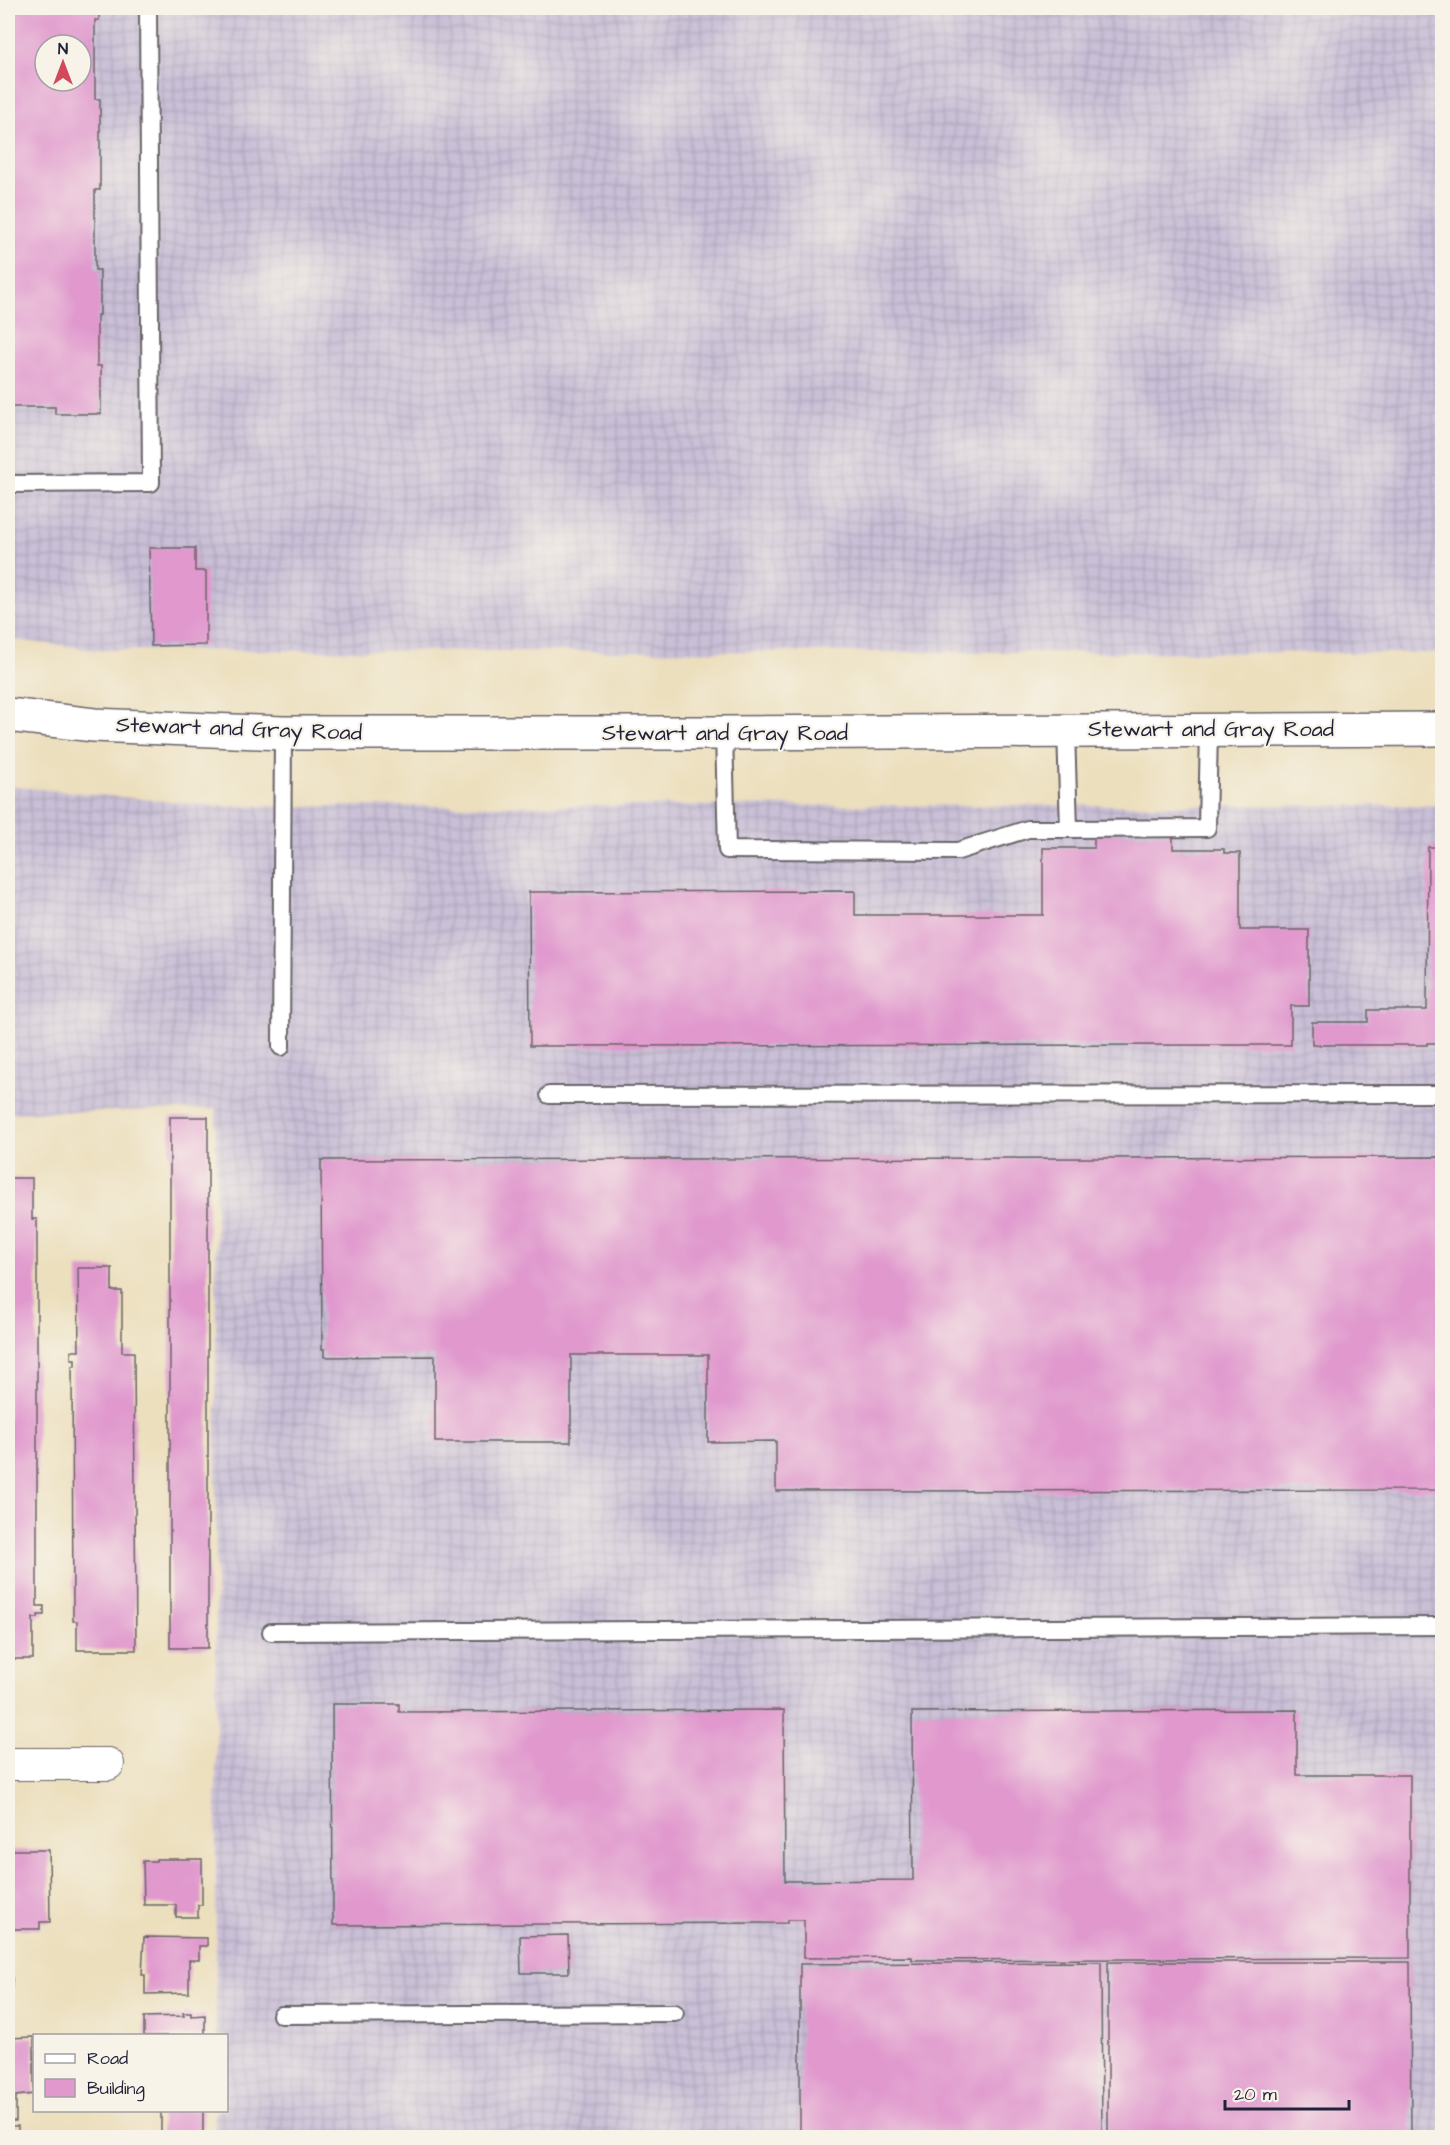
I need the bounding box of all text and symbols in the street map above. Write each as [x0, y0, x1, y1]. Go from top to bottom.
north arrow [33, 33, 93, 93]
text: N [58, 38, 68, 60]
street label: Stewart and Gray Road [115, 709, 362, 750]
street label: Stewart and Gray Road [1088, 714, 1334, 746]
street label: Stewart and Gray Road [602, 718, 848, 750]
legend [33, 2034, 228, 2112]
text: Road [87, 2046, 128, 2071]
scale bar [1225, 2073, 1350, 2111]
text: Building [87, 2076, 145, 2102]
text: 20 m [1234, 2082, 1277, 2107]

